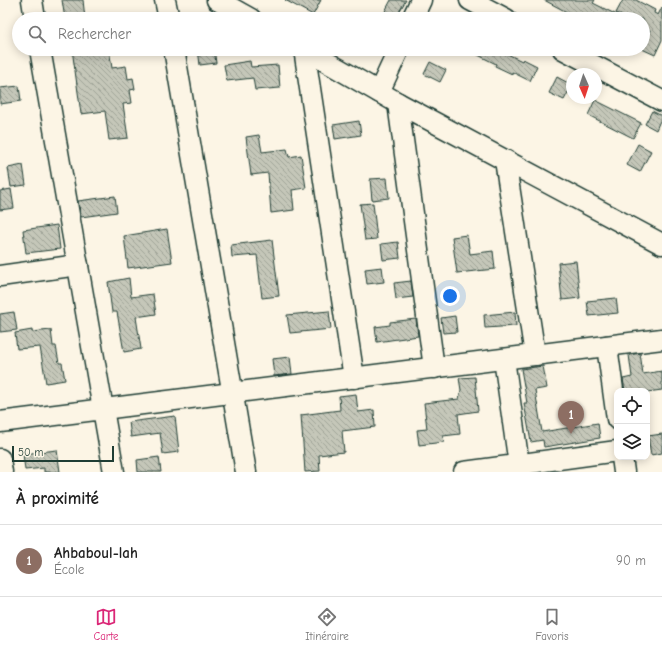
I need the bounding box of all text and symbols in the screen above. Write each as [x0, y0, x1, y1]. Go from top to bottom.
search box [12, 12, 650, 56]
icon: search [26, 23, 48, 45]
text: Rechercher [58, 25, 131, 43]
north arrow [566, 68, 602, 104]
your location [440, 286, 460, 306]
map controls [614, 388, 650, 460]
button: locate [614, 388, 650, 424]
pin: 1 [558, 401, 584, 434]
button: layers [614, 424, 650, 460]
scale bar [12, 444, 114, 463]
text: 50 m [18, 446, 43, 459]
text: À proximité [16, 489, 99, 508]
text: Ahbaboul-lah [54, 544, 138, 562]
text: 1 [26, 553, 32, 568]
text: 90 m [616, 553, 646, 568]
text: École [54, 562, 84, 577]
tab: Carte [93, 606, 119, 643]
tab: Itinéraire [305, 606, 349, 643]
tab: Favoris [536, 606, 569, 643]

